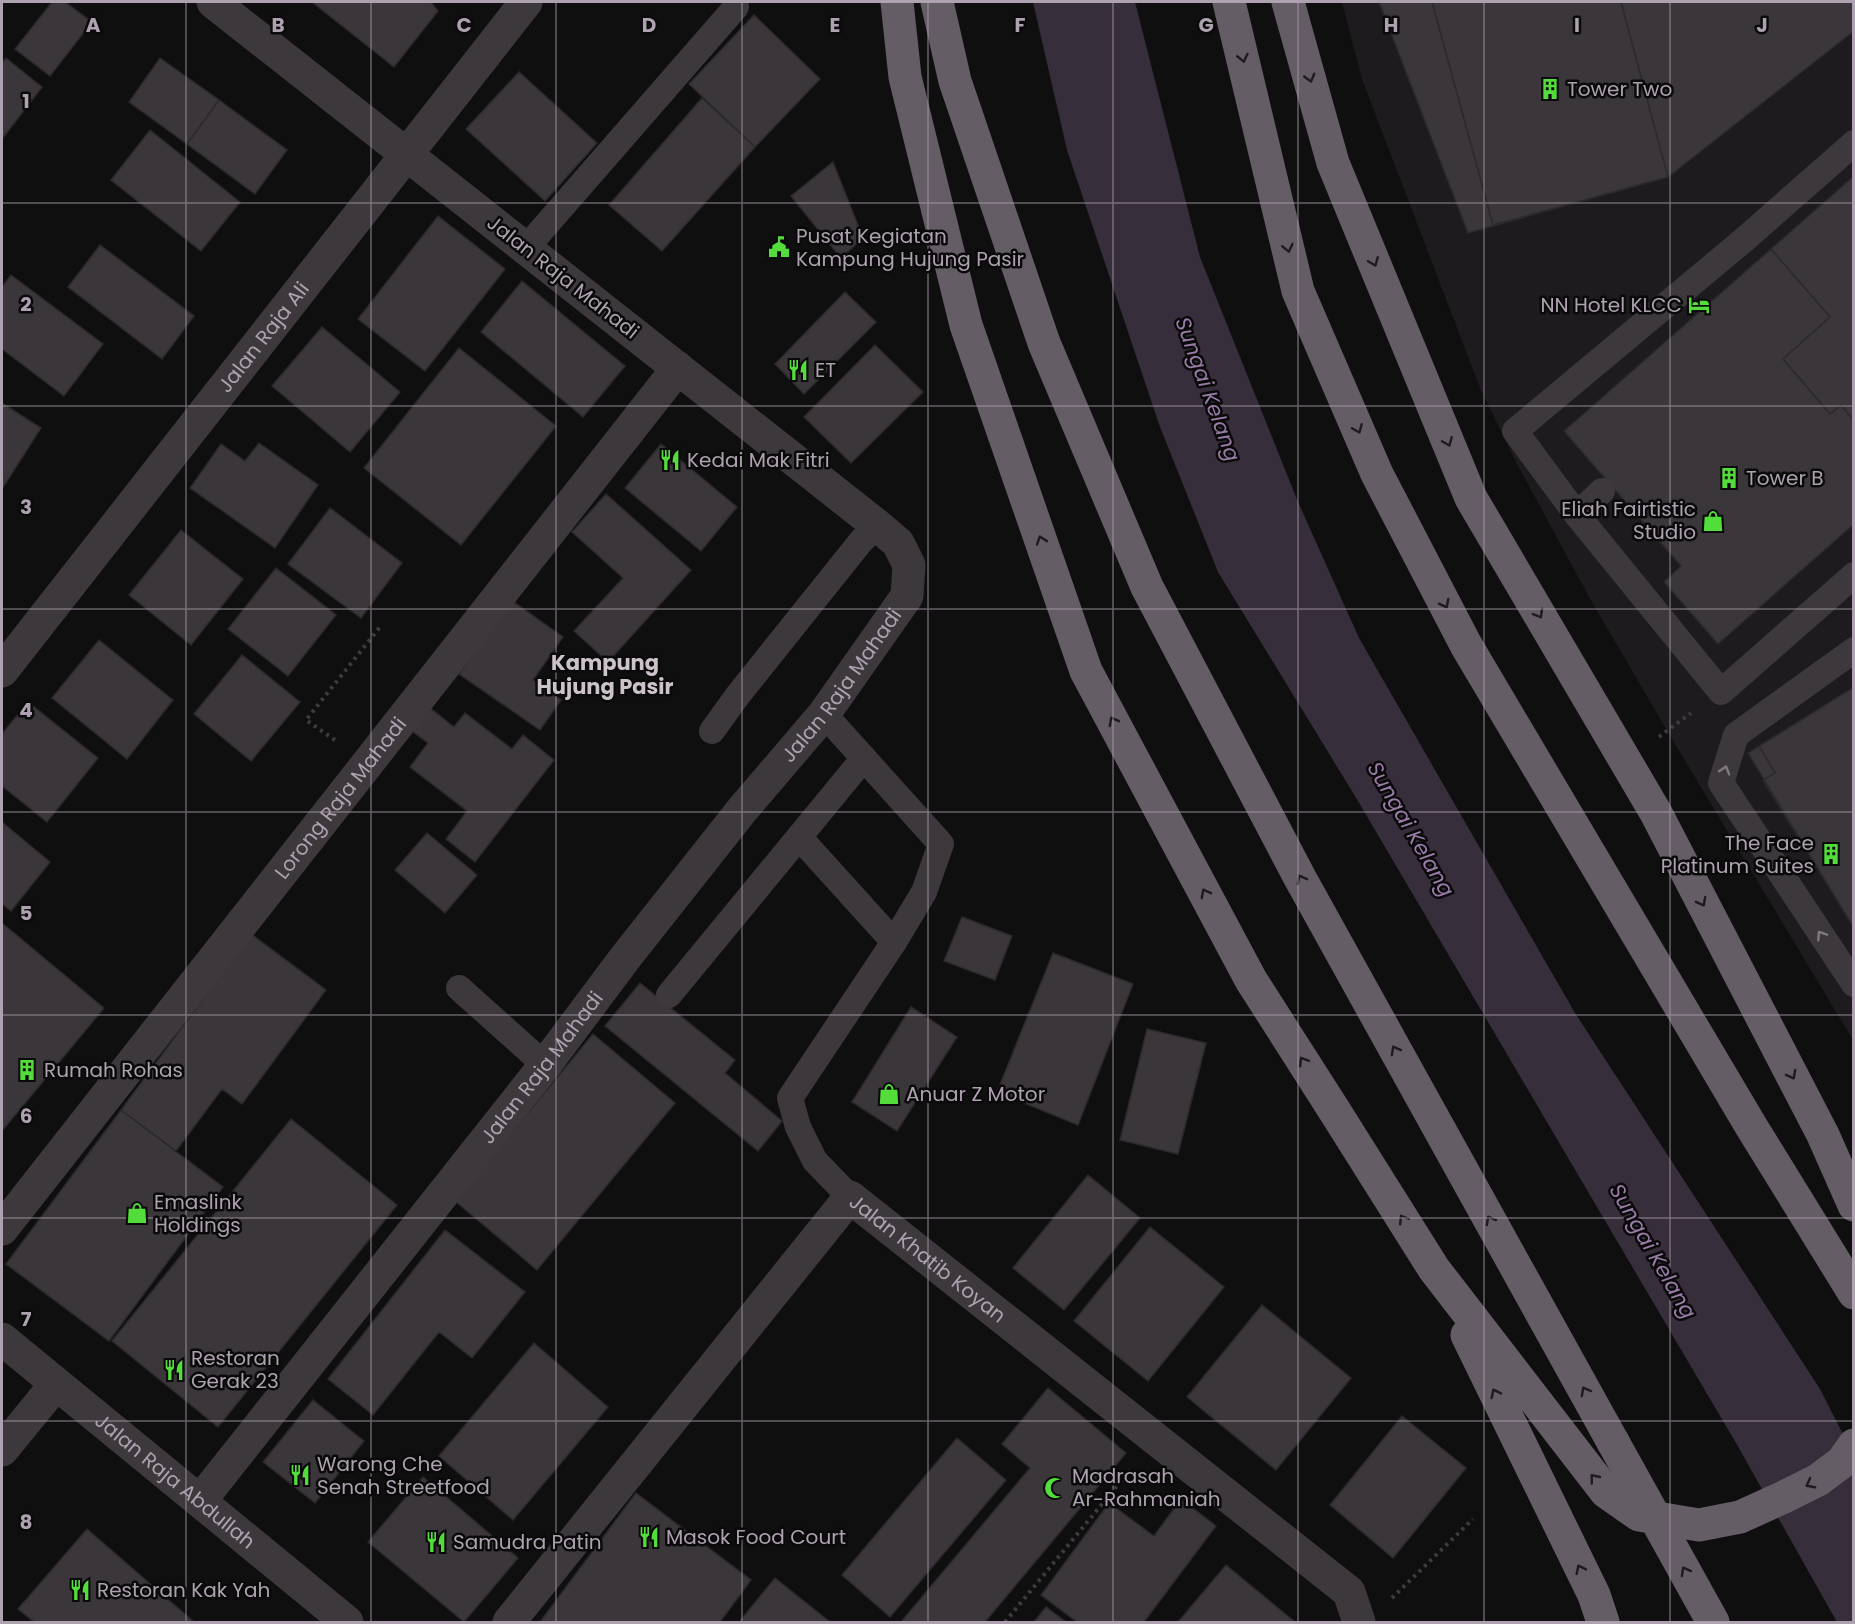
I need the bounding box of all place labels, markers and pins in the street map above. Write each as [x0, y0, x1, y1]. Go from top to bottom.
place label: Tower Two [1567, 75, 1672, 103]
building icon: Tower Two [1538, 77, 1562, 101]
place label: Pusat Kegiatan Kampung Hujung Pasir [796, 222, 1024, 273]
public building icon: Pusat Kegiatan Kampung Hujung Pasir [767, 235, 791, 259]
place label: NN Hotel KLCC [1540, 291, 1682, 319]
hotel icon: NN Hotel KLCC [1687, 293, 1711, 317]
place label: ET [815, 356, 836, 384]
restaurant icon: ET [786, 358, 810, 382]
place label: Kedai Mak Fitri [687, 446, 830, 474]
restaurant icon: Kedai Mak Fitri [658, 448, 682, 472]
place label: Tower B [1746, 464, 1823, 492]
building icon: Tower B [1717, 466, 1741, 490]
place label: Eliah Fairtistic Studio [1561, 495, 1696, 546]
shop icon: Eliah Fairtistic Studio [1701, 509, 1725, 533]
place label: The Face Platinum Suites [1661, 829, 1814, 880]
building icon: The Face Platinum Suites [1819, 842, 1843, 866]
place label: Rumah Rohas [44, 1056, 183, 1084]
building icon: Rumah Rohas [15, 1058, 39, 1082]
place label: Anuar Z Motor [906, 1080, 1045, 1108]
shop icon: Anuar Z Motor [877, 1082, 901, 1106]
place label: Emaslink Holdings [154, 1188, 242, 1239]
shop icon: Emaslink Holdings [125, 1201, 149, 1225]
place label: Restoran Gerak 23 [191, 1344, 280, 1395]
restaurant icon: Restoran Gerak 23 [162, 1358, 186, 1382]
place label: Warong Che Senah Streetfood [317, 1450, 490, 1501]
place label: Madrasah Ar-Rahmaniah [1072, 1462, 1221, 1513]
restaurant icon: Warong Che Senah Streetfood [288, 1463, 312, 1487]
mosque icon: Madrasah Ar-Rahmaniah [1043, 1476, 1067, 1500]
place label: Masok Food Court [666, 1523, 846, 1551]
restaurant icon: Masok Food Court [637, 1525, 661, 1549]
place label: Samudra Patin [453, 1528, 602, 1556]
restaurant icon: Samudra Patin [424, 1530, 448, 1554]
place label: Restoran Kak Yah [97, 1576, 270, 1604]
restaurant icon: Restoran Kak Yah [68, 1578, 92, 1602]

